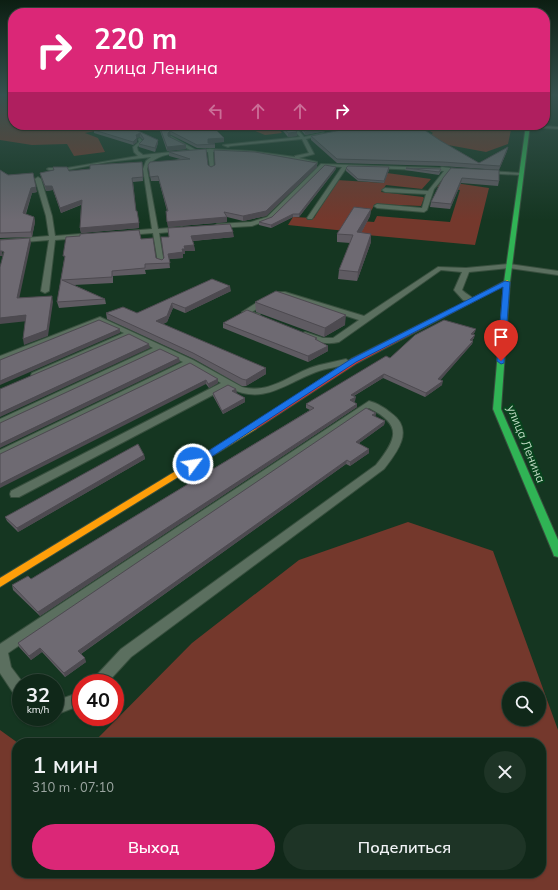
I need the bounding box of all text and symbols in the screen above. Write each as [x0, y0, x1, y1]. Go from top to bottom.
text: 220 m [94, 21, 177, 56]
icon: right [28, 24, 80, 76]
text: улица Ленина [94, 56, 218, 79]
icon: left [205, 100, 227, 122]
icon: ahead [247, 100, 269, 122]
icon: ahead [289, 100, 311, 122]
icon: right [331, 100, 353, 122]
pin [484, 320, 518, 361]
icon: arrive [490, 326, 512, 348]
street label: улица Ленина [504, 403, 549, 485]
position arrow [172, 443, 214, 485]
speed limit sign: 40 [72, 674, 124, 726]
text: 32 [26, 682, 50, 707]
map controls [502, 682, 546, 726]
button: search [502, 682, 546, 726]
text: km/h [27, 703, 49, 716]
text: 1 мин [32, 749, 98, 779]
button: close [484, 751, 526, 793]
text: 310 m · 07:10 [32, 779, 114, 795]
button: Выход [32, 824, 275, 870]
button: Поделиться [283, 824, 526, 870]

